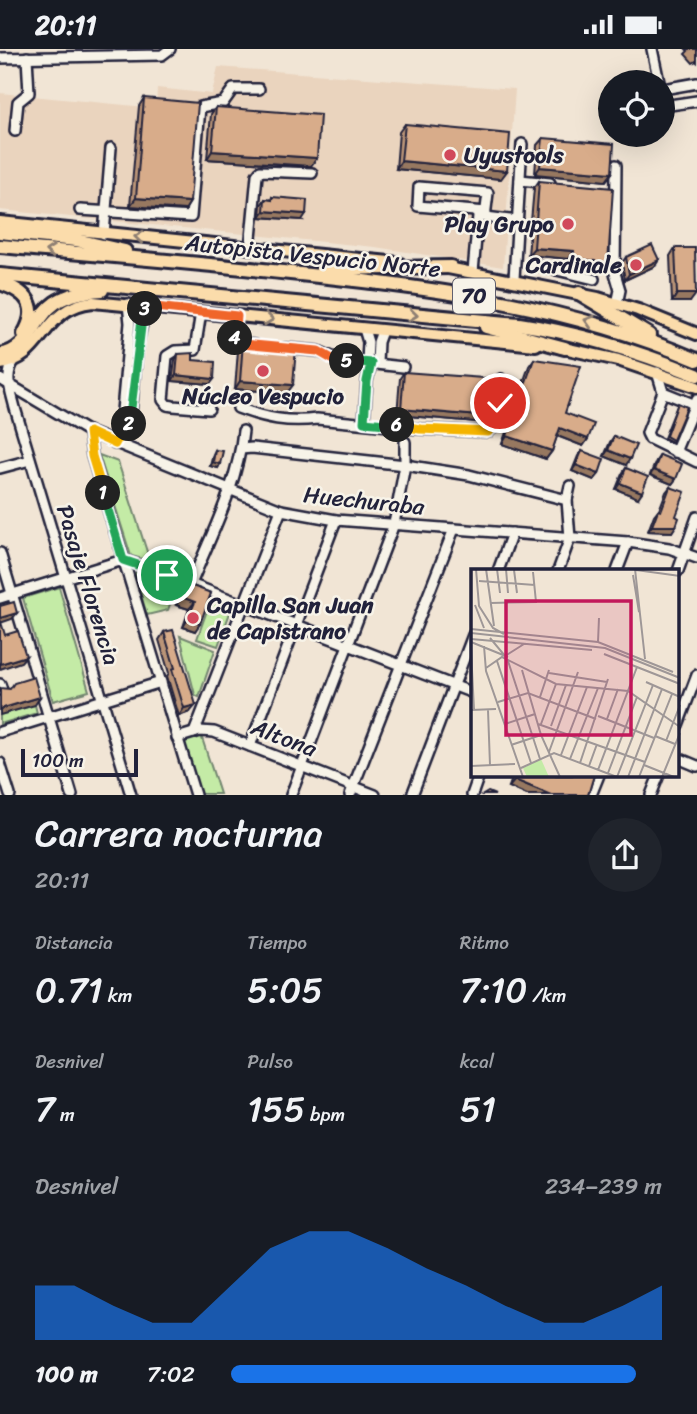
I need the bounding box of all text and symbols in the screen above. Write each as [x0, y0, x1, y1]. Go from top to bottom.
text: 20:11 [35, 2, 97, 48]
map controls [598, 70, 675, 147]
button: locate [598, 70, 675, 147]
place label: Uyustools [464, 135, 564, 176]
marker: Uyustools [442, 147, 458, 163]
place label: Play Grupo [444, 204, 555, 245]
marker: Play Grupo [560, 216, 576, 232]
street label: Autopista Vespucio Norte [182, 222, 443, 290]
one-way arrow [133, 230, 145, 245]
one-way arrow [44, 244, 55, 259]
place label: Cardinale [525, 245, 622, 286]
marker: Cardinale [628, 257, 644, 273]
road number: 70 [453, 279, 495, 313]
pin: 3 [128, 292, 162, 327]
text: 3 [139, 292, 150, 325]
one-way arrow [407, 308, 419, 323]
one-way arrow [264, 311, 275, 326]
one-way arrow [583, 315, 595, 330]
pin: 4 [218, 321, 252, 355]
text: 4 [229, 321, 240, 354]
pin: 5 [330, 343, 364, 379]
text: 5 [341, 344, 352, 377]
marker: Núcleo Vespucio [255, 363, 271, 379]
pin [470, 373, 530, 433]
place label: Núcleo Vespucio [181, 376, 345, 417]
icon: check [481, 384, 519, 422]
pin: 2 [111, 407, 146, 441]
text: 2 [123, 407, 134, 440]
pin: 6 [380, 407, 414, 443]
text: 6 [391, 408, 402, 441]
street label: Huechuraba [301, 474, 427, 528]
pin: 1 [86, 475, 120, 511]
text: 1 [98, 476, 107, 509]
street label: Pasaje Florencia [44, 500, 132, 670]
pin [137, 545, 197, 605]
icon: arrive [148, 556, 186, 594]
inset map [471, 569, 680, 777]
place label: Capilla San Juan de Capistrano [206, 585, 374, 652]
marker: Capilla San Juan de Capistrano [185, 610, 201, 626]
street label: Altona [244, 706, 323, 769]
text: 100 m [32, 744, 84, 777]
scale bar [21, 745, 138, 777]
text: Carrera nocturna [35, 800, 323, 867]
button: share [588, 818, 662, 892]
text: 20:11 [35, 860, 90, 901]
text: Distancia [35, 926, 113, 959]
text: Tiempo [247, 926, 307, 959]
text: Ritmo [460, 926, 509, 959]
text: 0.71 [35, 959, 103, 1021]
text: 5:05 [247, 959, 323, 1021]
text: 7:10 [460, 959, 527, 1021]
text: km [103, 979, 132, 1012]
text: /km [527, 979, 566, 1012]
text: Desnivel [35, 1045, 104, 1078]
text: Pulso [247, 1045, 293, 1078]
text: kcal [460, 1045, 494, 1078]
text: 7 [35, 1078, 55, 1140]
text: 155 [247, 1078, 305, 1140]
text: 51 [460, 1078, 496, 1140]
text: m [55, 1098, 75, 1131]
text: bpm [305, 1098, 345, 1131]
text: Desnivel [35, 1166, 118, 1207]
text: 234–239 m [545, 1166, 662, 1207]
text: 100 m [35, 1354, 98, 1395]
text: 7:02 [147, 1354, 195, 1395]

